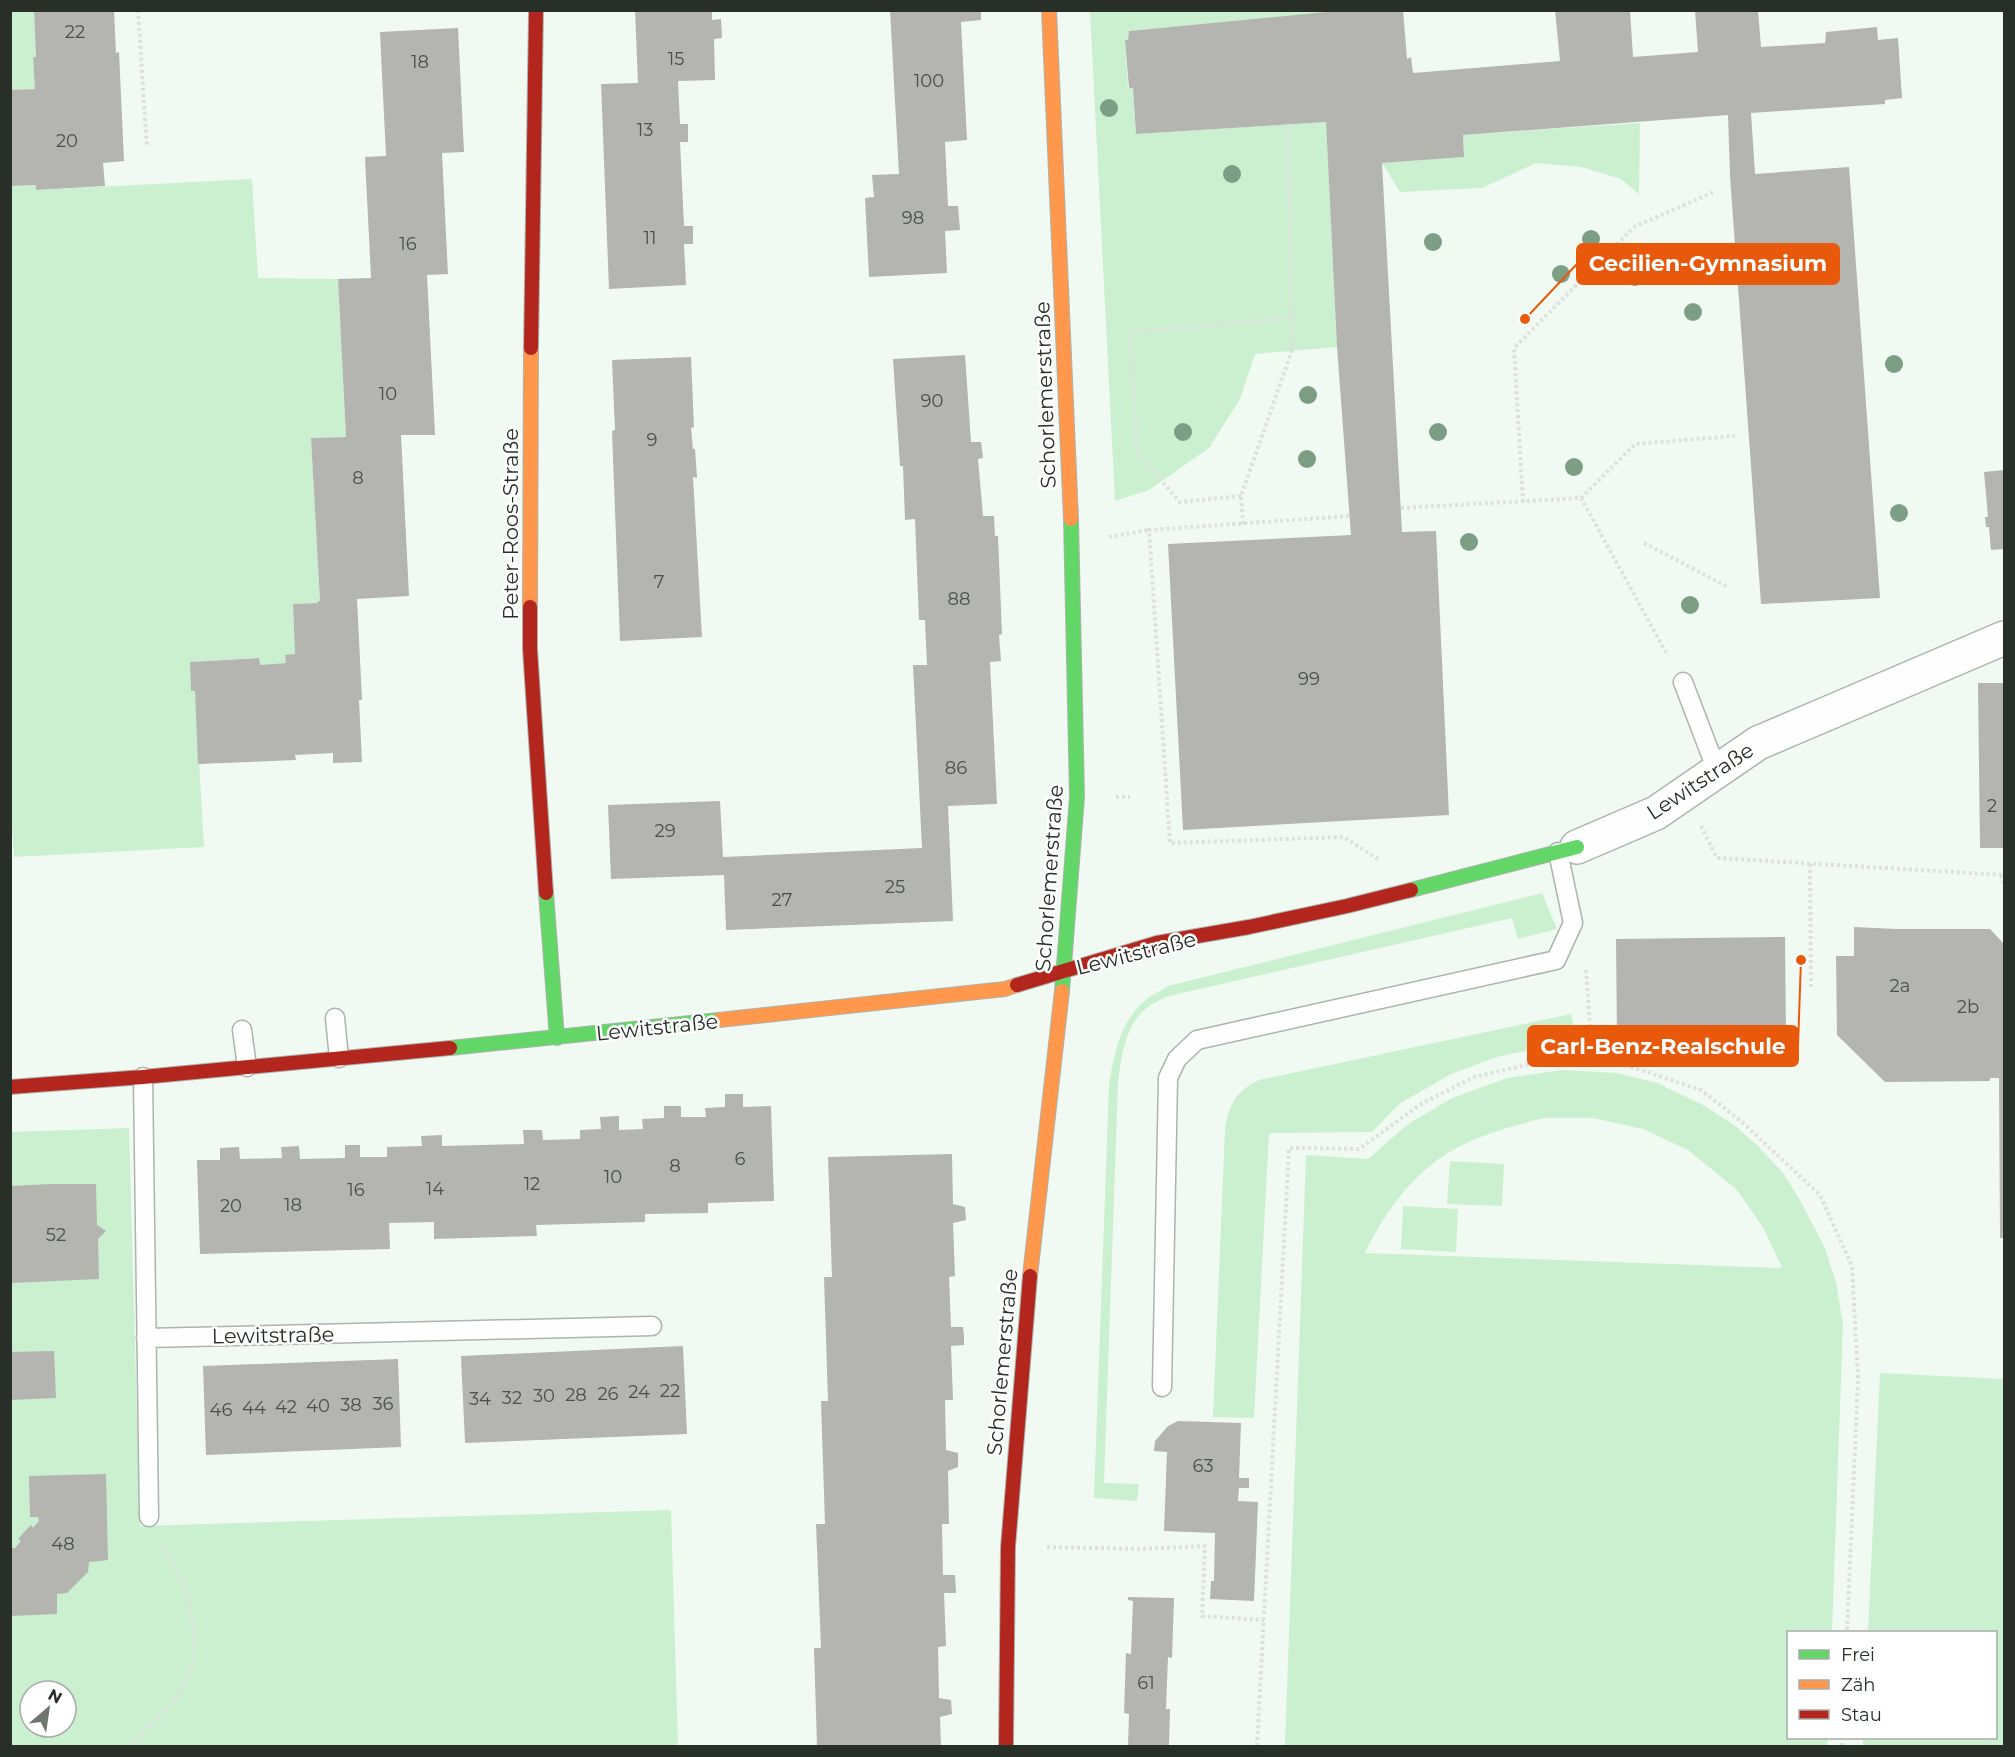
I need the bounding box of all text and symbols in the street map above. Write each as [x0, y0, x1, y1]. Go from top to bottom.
house number: 22 [65, 21, 85, 43]
house number: 15 [668, 48, 684, 70]
house number: 18 [411, 51, 429, 73]
house number: 100 [914, 70, 944, 92]
house number: 13 [637, 119, 653, 141]
house number: 20 [56, 130, 78, 152]
house number: 98 [902, 207, 924, 229]
house number: 11 [644, 227, 657, 249]
house number: 16 [399, 233, 417, 255]
callout: Cecilien-Gymnasium [1577, 244, 1839, 284]
text: Cecilien-Gymnasium [1589, 250, 1827, 277]
street label: Schorlemerstraße [1029, 301, 1061, 489]
house number: 10 [379, 383, 397, 405]
house number: 90 [921, 390, 943, 412]
street label: Peter-Roos-Straße [498, 428, 523, 620]
house number: 9 [647, 429, 658, 451]
house number: 8 [352, 467, 364, 489]
house number: 7 [654, 571, 664, 593]
house number: 88 [948, 588, 970, 610]
house number: 99 [1298, 668, 1320, 690]
street label: Lewitstraße [1642, 737, 1758, 825]
house number: 86 [945, 757, 967, 779]
street label: Schorlemerstraße [1030, 784, 1068, 972]
house number: 2 [1987, 795, 1997, 817]
house number: 29 [654, 820, 676, 842]
house number: 25 [885, 876, 905, 898]
house number: 27 [772, 889, 792, 911]
street label: Lewitstraße [1074, 926, 1198, 980]
house number: 2a [1890, 975, 1910, 997]
house number: 2b [1957, 996, 1979, 1018]
street label: Lewitstraße [595, 1008, 719, 1046]
callout: Carl-Benz-Realschule [1528, 1026, 1798, 1066]
text: Carl-Benz-Realschule [1540, 1033, 1786, 1060]
house number: 6 [735, 1148, 746, 1170]
house number: 8 [669, 1155, 681, 1177]
house number: 10 [604, 1166, 622, 1188]
house number: 12 [524, 1173, 540, 1195]
house number: 14 [426, 1178, 444, 1200]
house number: 16 [347, 1179, 365, 1201]
house number: 18 [284, 1194, 302, 1216]
house number: 20 [220, 1195, 242, 1217]
house number: 52 [46, 1224, 66, 1246]
street label: Schorlemerstraße [981, 1268, 1023, 1456]
street label: Lewitstraße [212, 1321, 334, 1349]
house number: 22 [660, 1380, 680, 1402]
house number: 24 [628, 1381, 650, 1403]
house number: 26 [597, 1383, 619, 1405]
house number: 28 [565, 1384, 587, 1406]
house number: 30 [533, 1385, 555, 1407]
house number: 32 [502, 1387, 522, 1409]
house number: 34 [469, 1388, 491, 1410]
house number: 36 [372, 1393, 394, 1415]
house number: 38 [340, 1394, 362, 1416]
house number: 40 [306, 1395, 330, 1417]
house number: 42 [275, 1396, 297, 1418]
house number: 44 [242, 1397, 266, 1419]
house number: 46 [210, 1399, 232, 1421]
house number: 63 [1192, 1455, 1214, 1477]
house number: 48 [51, 1533, 75, 1555]
legend [1787, 1631, 1997, 1739]
text: Frei [1841, 1644, 1875, 1666]
house number: 61 [1137, 1672, 1155, 1694]
text: Zäh [1841, 1674, 1876, 1696]
north arrow [18, 1679, 78, 1739]
text: N [45, 1685, 65, 1708]
text: Stau [1841, 1704, 1882, 1726]

